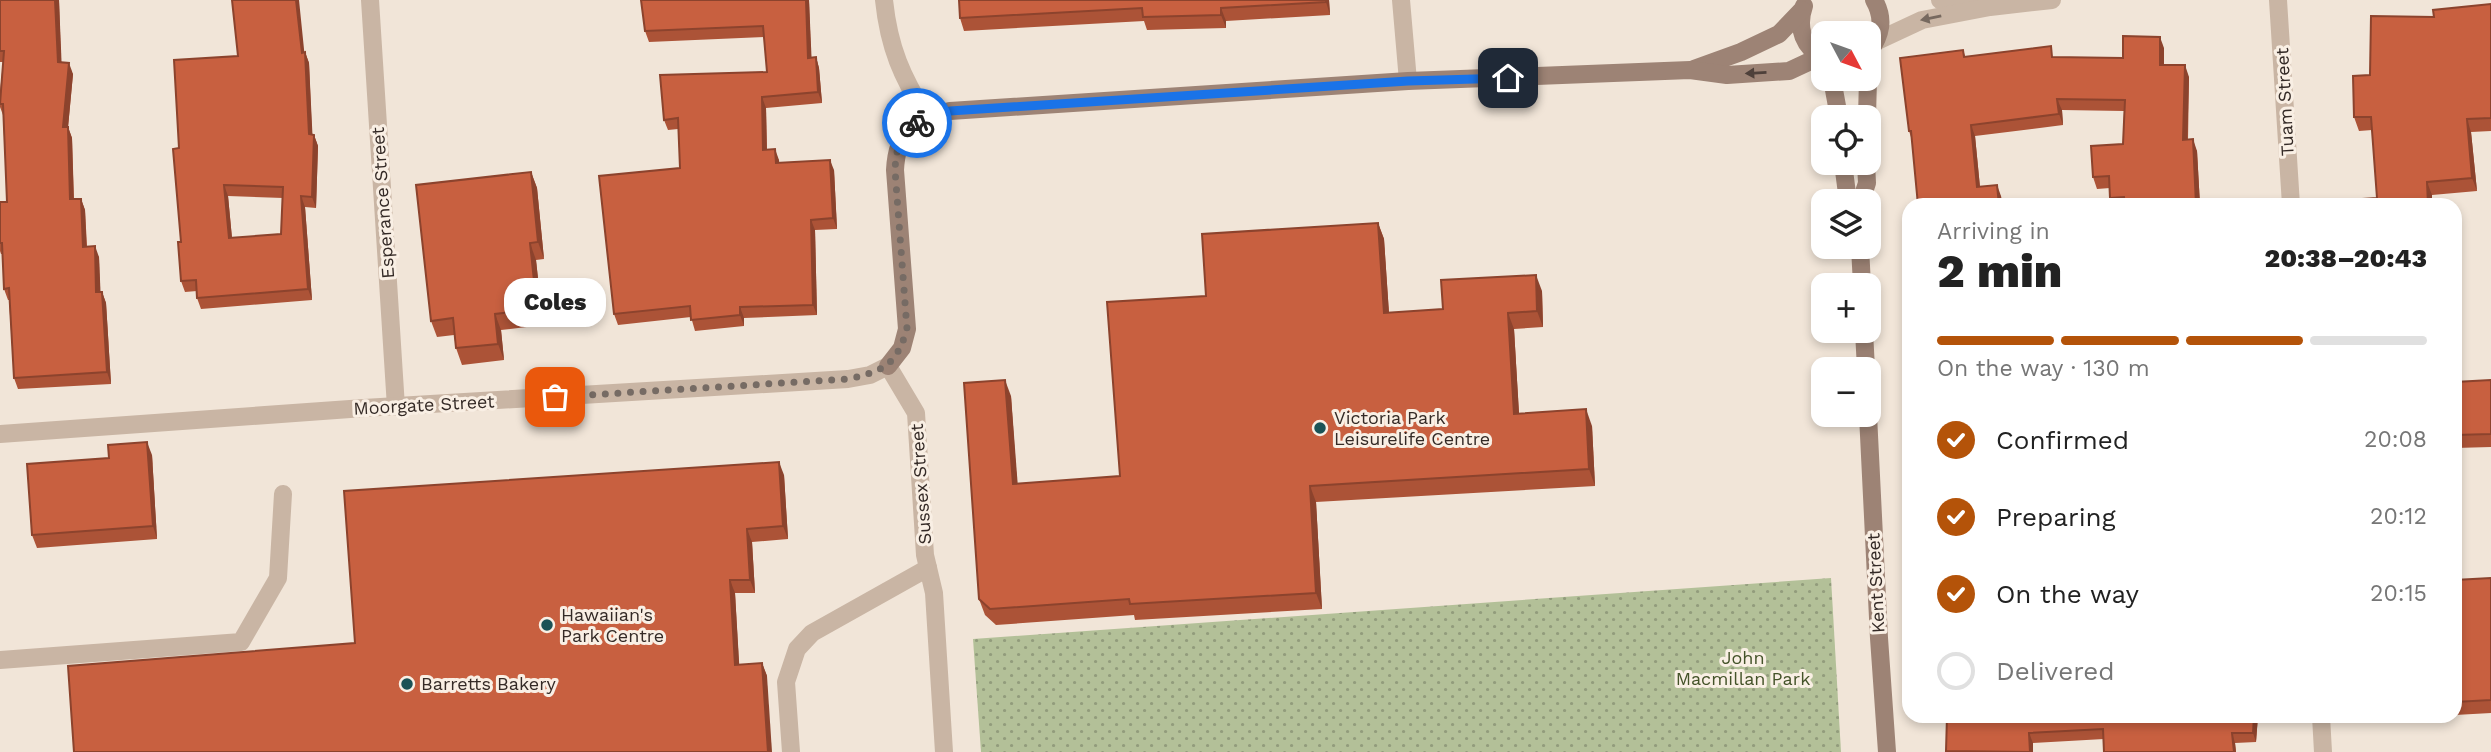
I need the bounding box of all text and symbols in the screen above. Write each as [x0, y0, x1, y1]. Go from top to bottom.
one-way arrow [1920, 13, 1942, 24]
north arrow [1811, 21, 1881, 91]
map controls [1811, 21, 1881, 427]
street label: Tuam Street [2271, 47, 2298, 157]
pin [1478, 48, 1538, 108]
icon: home [1489, 59, 1527, 97]
one-way arrow [1745, 68, 1767, 79]
courier [882, 88, 952, 158]
icon: bike [898, 104, 936, 142]
button: locate [1811, 105, 1881, 175]
street label: Esperance Street [367, 126, 398, 280]
button: layers [1811, 189, 1881, 259]
text: Arriving in [1937, 218, 2050, 245]
text: 20:38–20:43 [2265, 243, 2427, 273]
text: 2 min [1937, 244, 2062, 298]
button: + [1811, 273, 1881, 343]
callout: Coles [504, 278, 606, 327]
text: Coles [524, 289, 586, 316]
text: On the way · 130 m [1937, 355, 2150, 382]
button: − [1811, 357, 1881, 427]
pin [525, 367, 585, 427]
icon: bag [536, 378, 574, 416]
street label: Moorgate Street [353, 390, 496, 419]
place label: Victoria Park Leisurelife Centre [1334, 407, 1490, 449]
marker: Victoria Park Leisurelife Centre [1312, 420, 1328, 436]
icon: check [1937, 421, 1975, 459]
street label: Sussex Street [906, 422, 935, 545]
text: Confirmed [1996, 425, 2129, 455]
text: 20:08 [2364, 426, 2427, 453]
icon: check [1937, 498, 1975, 536]
text: Preparing [1996, 502, 2116, 532]
text: 20:12 [2370, 503, 2427, 530]
street label: Kent Street [1862, 532, 1889, 634]
icon: check [1937, 575, 1975, 613]
text: On the way [1996, 579, 2139, 609]
text: 20:15 [2370, 580, 2427, 607]
place label: Hawaiian's Park Centre [561, 604, 664, 646]
marker: Hawaiian's Park Centre [539, 617, 555, 633]
park label: John Macmillan Park [1676, 647, 1810, 689]
text: Delivered [1996, 656, 2115, 686]
place label: Barretts Bakery [421, 673, 557, 694]
marker: Barretts Bakery [399, 676, 415, 692]

